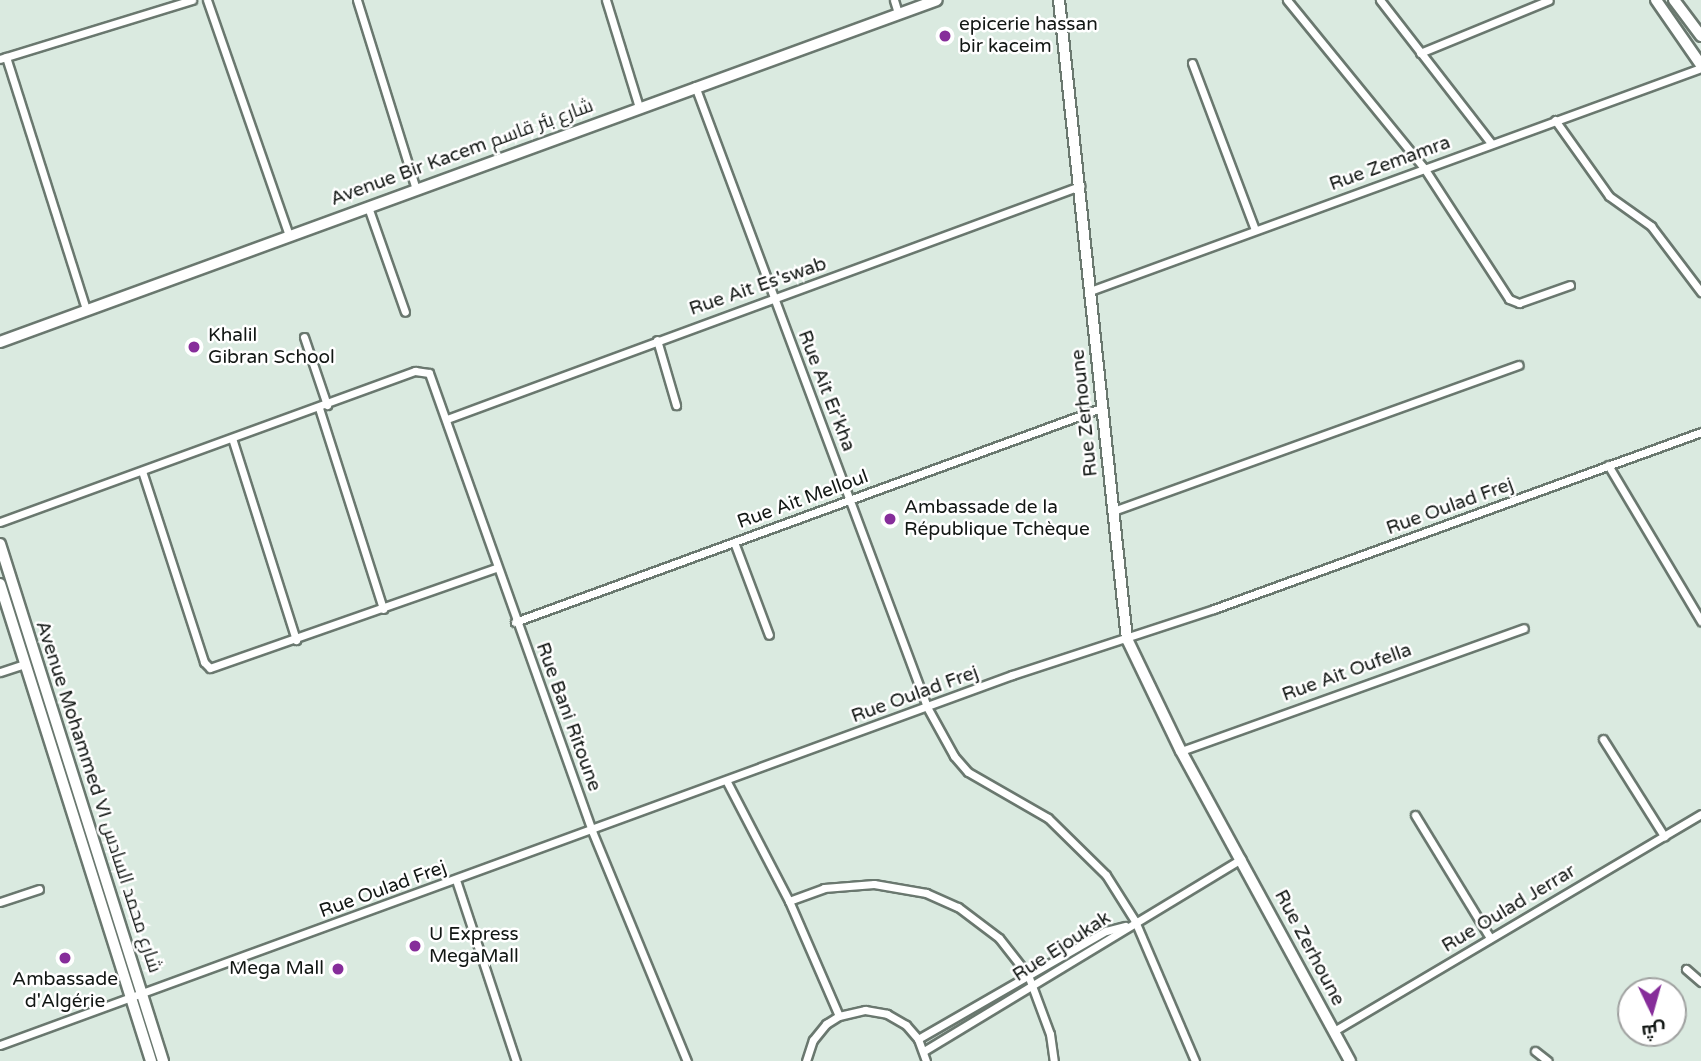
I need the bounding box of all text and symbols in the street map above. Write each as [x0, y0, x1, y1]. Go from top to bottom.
place label: epicerie hassan bir kaceim [959, 14, 1098, 58]
marker: epicerie hassan bir kaceim [937, 28, 953, 44]
street label: Avenue Bir Kacem شارع بئر قاسم [328, 95, 596, 211]
street label: Rue Zemamra [1326, 132, 1454, 196]
street label: Rue Ait Es'swab [686, 253, 830, 321]
place label: Khalil Gibran School [208, 325, 335, 369]
street label: Rue Ait Er'kha [792, 327, 860, 455]
marker: Khalil Gibran School [186, 339, 202, 355]
street label: Rue Zerhoune [1067, 348, 1103, 478]
street label: Rue Ait Melloul [734, 466, 872, 534]
street label: Rue Oulad Frej [1383, 473, 1517, 541]
place label: Ambassade de la République Tchèque [904, 497, 1090, 541]
marker: Ambassade de la République Tchèque [882, 511, 898, 527]
street label: Avenue Mohammed VI شارع محمد السادس [30, 618, 166, 976]
street label: Rue Bani Ritoune [530, 639, 606, 795]
street label: Rue Ait Oufella [1279, 639, 1415, 707]
street label: Rue Oulad Frej [848, 661, 982, 729]
street label: Rue Oulad Frej [316, 856, 450, 924]
street label: Rue Oulad Jerrar [1438, 860, 1580, 958]
street label: Rue Zerhoune [1269, 886, 1349, 1010]
street label: Rue Ejoukak [1009, 907, 1115, 987]
place label: U Express MegaMall [429, 924, 519, 968]
marker: U Express MegaMall [407, 938, 423, 954]
marker: Ambassade d'Algérie [57, 950, 73, 966]
place label: Mega Mall [229, 958, 324, 980]
marker: Mega Mall [330, 961, 346, 977]
place label: Ambassade d'Algérie [12, 969, 118, 1013]
north arrow [1617, 977, 1687, 1047]
text: ش [1641, 1019, 1667, 1043]

